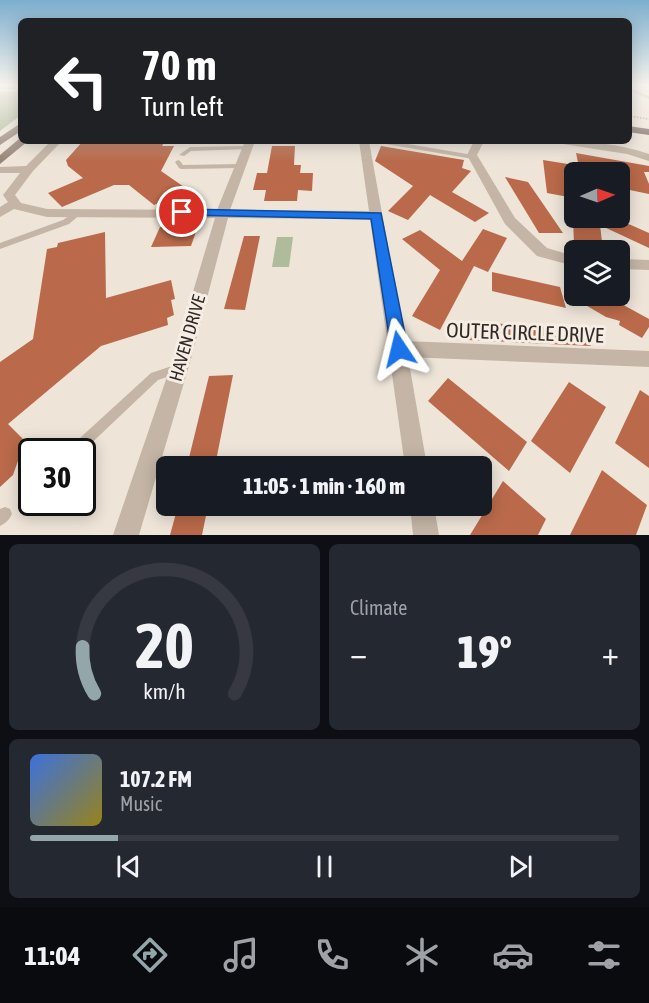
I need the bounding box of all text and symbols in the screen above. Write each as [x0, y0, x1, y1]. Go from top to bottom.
text: 70 m [141, 41, 216, 89]
icon: left [42, 42, 120, 120]
text: Turn left [141, 91, 224, 122]
north arrow [564, 162, 630, 228]
map controls [564, 162, 630, 306]
pin [156, 186, 207, 237]
icon: arrive [165, 195, 198, 228]
button: layers [564, 240, 630, 306]
street label: HAVEN DRIVE [165, 292, 209, 384]
position arrow [367, 317, 431, 381]
street label: OUTER CIRCLE DRIVE [446, 317, 604, 347]
speed limit sign: 30 [18, 438, 96, 516]
text: 11:05 · 1 min · 160 m [243, 473, 405, 499]
text: Climate [350, 596, 407, 619]
text: 20 [135, 610, 194, 681]
text: 19° [457, 626, 512, 678]
text: − [350, 634, 367, 672]
text: + [602, 634, 619, 672]
text: km/h [143, 679, 186, 704]
text: 107.2 FM [120, 766, 192, 792]
text: Music [120, 792, 162, 815]
icon: previous [112, 850, 145, 883]
icon: pause [308, 850, 341, 883]
icon: next [504, 850, 537, 883]
icon: directions [129, 934, 171, 976]
icon: music [220, 934, 262, 976]
icon: phone [311, 934, 353, 976]
icon: climate [401, 934, 443, 976]
icon: car [492, 934, 534, 976]
icon: filters [583, 934, 625, 976]
text: 11:04 [24, 940, 80, 971]

